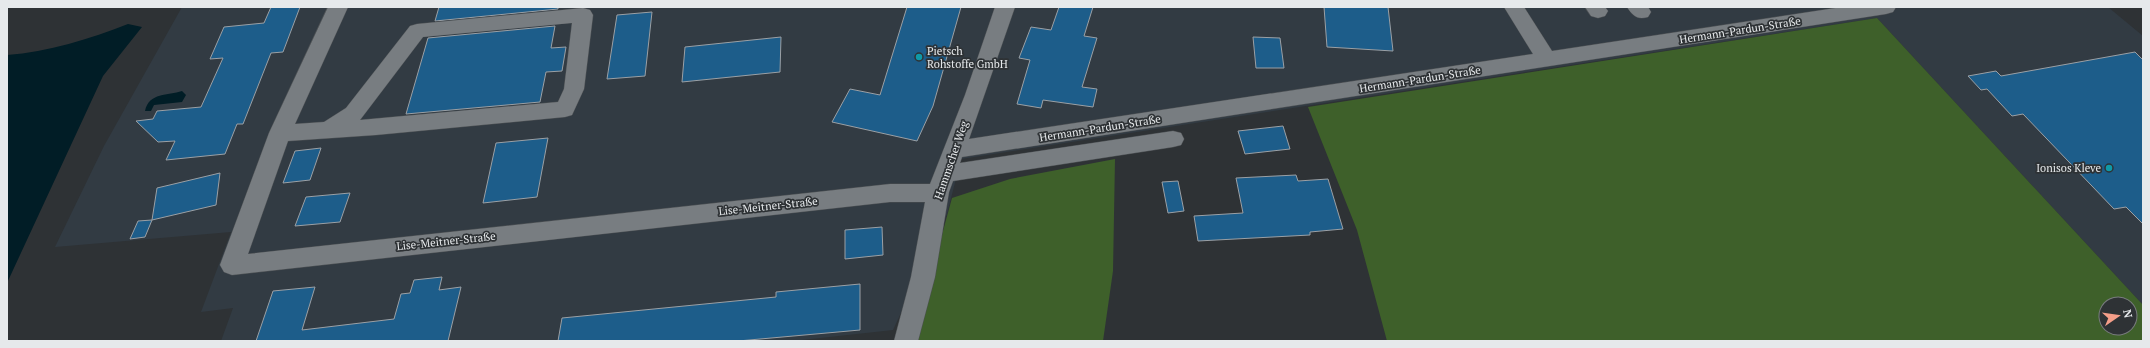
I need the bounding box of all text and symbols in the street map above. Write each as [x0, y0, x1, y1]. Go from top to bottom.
street label: Hermann-Pardun-Straße [1678, 13, 1802, 47]
place label: Pietsch Rohstoffe GmbH [927, 44, 1008, 71]
marker: Pietsch Rohstoffe GmbH [914, 52, 924, 62]
street label: Hermann-Pardun-Straße [1358, 62, 1482, 96]
street label: Hermann-Pardun-Straße [1038, 111, 1162, 145]
street label: Hammscher Weg [931, 119, 971, 201]
place label: Ionisos Kleve [2036, 161, 2101, 175]
marker: Ionisos Kleve [2104, 163, 2114, 173]
street label: Lise-Meitner-Straße [718, 194, 819, 218]
street label: Lise-Meitner-Straße [396, 229, 497, 253]
north arrow [2098, 296, 2138, 336]
text: N [2120, 308, 2136, 320]

